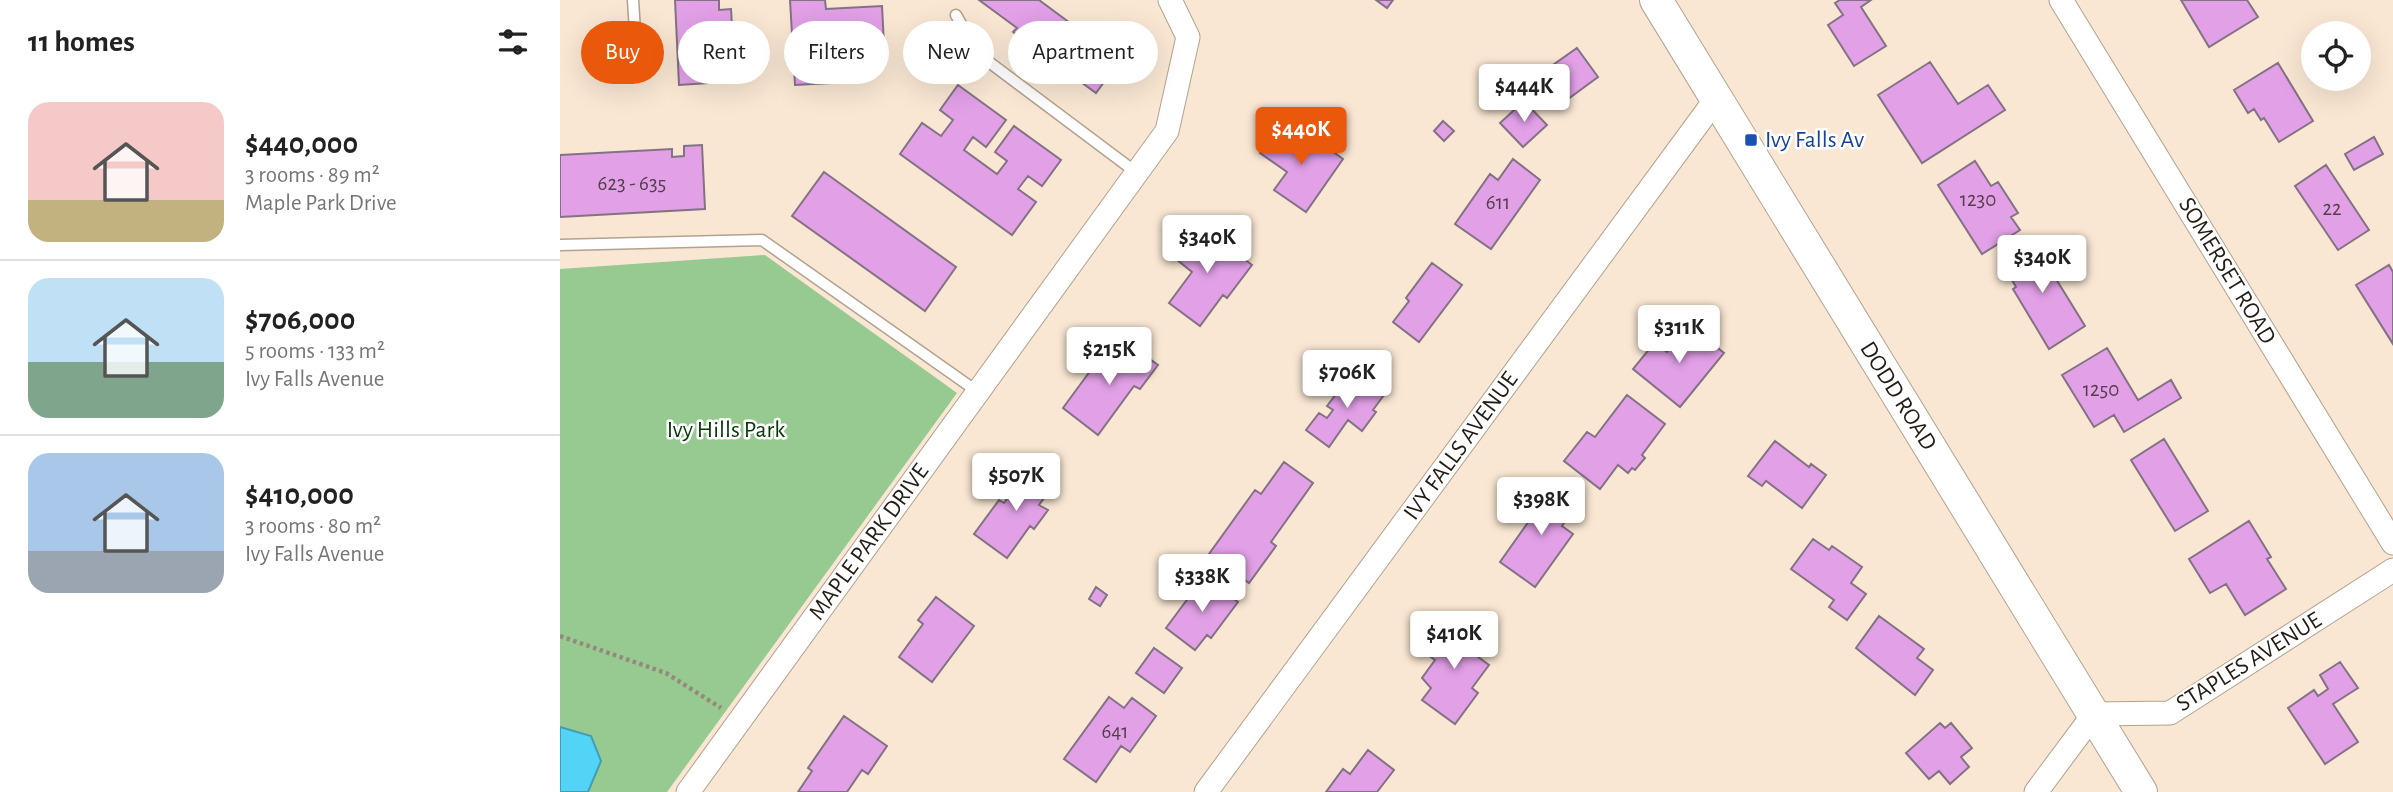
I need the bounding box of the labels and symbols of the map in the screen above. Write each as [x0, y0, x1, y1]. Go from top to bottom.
pin: $444K [1475, 64, 1573, 124]
pin: $440K [1252, 108, 1350, 167]
place label: Ivy Falls Av [1765, 128, 1864, 152]
marker: Ivy Falls Av [1743, 132, 1759, 148]
house number: 623 - 635 [598, 173, 666, 194]
house number: 1230 [1960, 189, 1996, 210]
house number: 611 [1486, 192, 1510, 213]
street label: SOMERSET ROAD [2174, 194, 2280, 348]
house number: 22 [2322, 198, 2342, 219]
pin: $340K [1158, 216, 1256, 275]
pin: $340K [1993, 236, 2091, 295]
pin: $311K [1630, 306, 1728, 365]
pin: $215K [1060, 328, 1158, 387]
street label: DODD ROAD [1855, 337, 1941, 455]
pin: $706K [1298, 350, 1396, 410]
street label: IVY FALLS AVENUE [1399, 367, 1523, 524]
house number: 1250 [2083, 379, 2119, 400]
park label: Ivy Hills Park [667, 418, 785, 442]
pin: $507K [967, 454, 1065, 513]
street label: MAPLE PARK DRIVE [805, 459, 934, 624]
pin: $398K [1492, 477, 1590, 537]
pin: $338K [1153, 554, 1251, 614]
street label: STAPLES AVENUE [2172, 608, 2326, 716]
pin: $410K [1405, 612, 1503, 671]
house number: 641 [1101, 721, 1129, 742]

